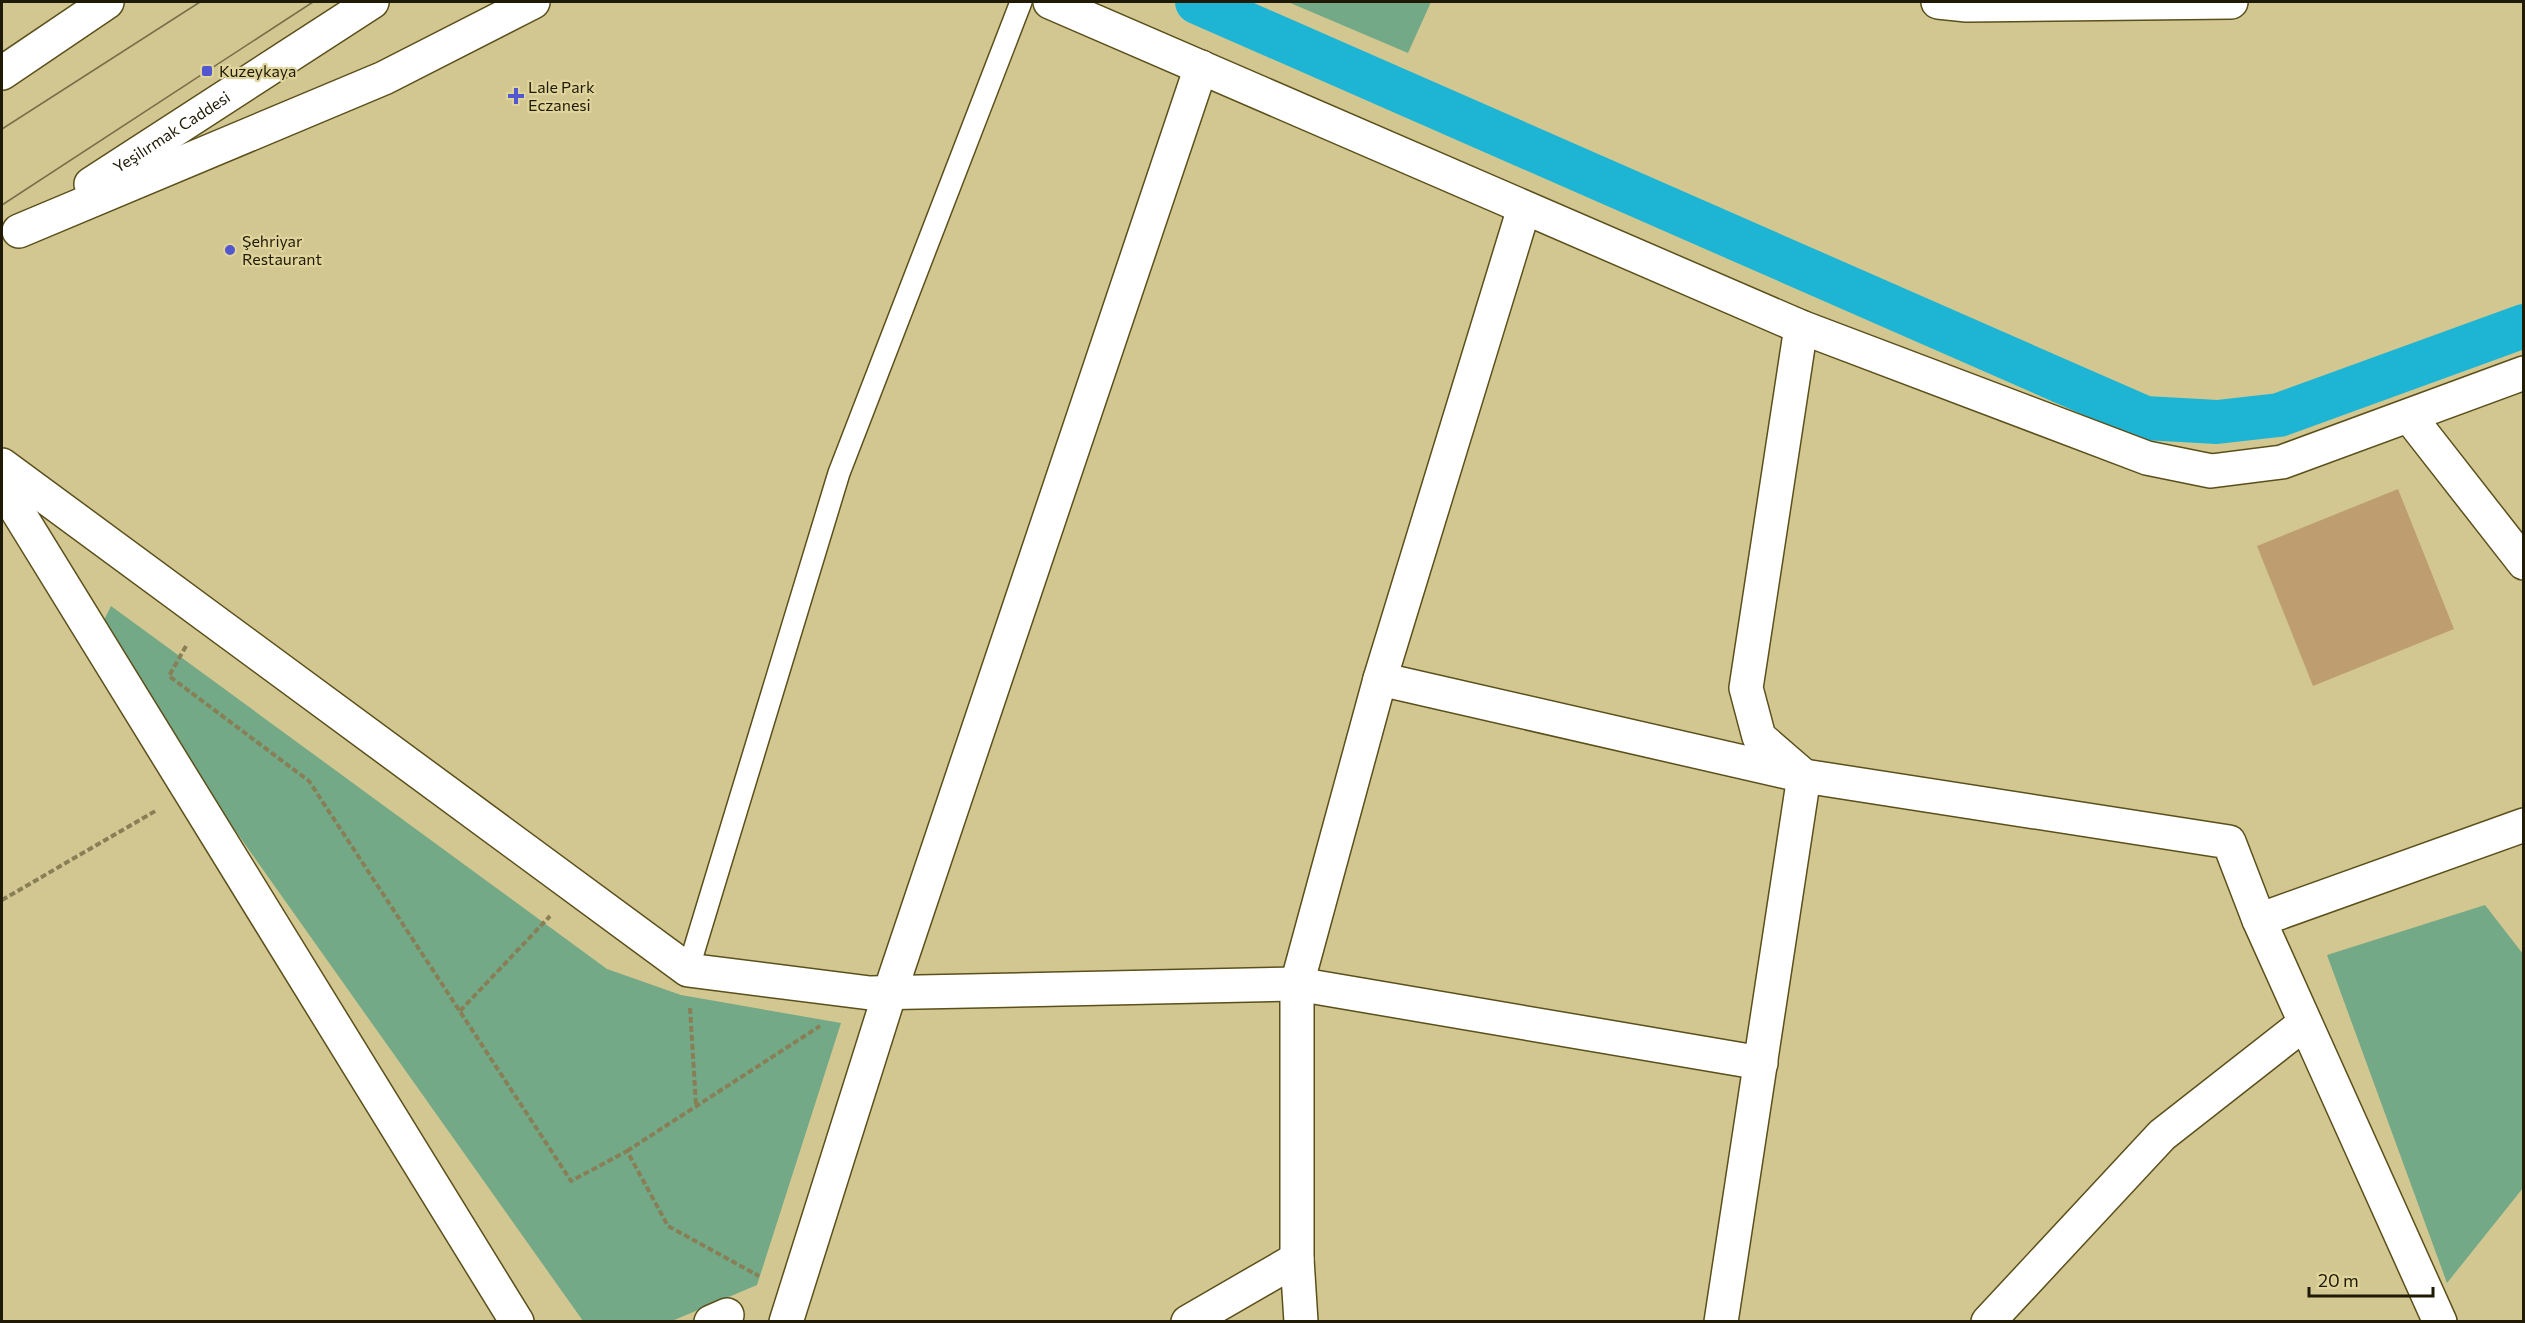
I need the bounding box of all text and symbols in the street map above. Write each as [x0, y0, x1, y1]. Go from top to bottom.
place label: Kuzeykaya [219, 61, 296, 80]
marker: Kuzeykaya [200, 64, 214, 78]
place label: Lale Park Eczanesi [528, 77, 595, 114]
street label: Yeşilırmak Caddesi [109, 87, 233, 176]
marker: Lale Park Eczanesi [509, 89, 523, 103]
place label: Şehriyar Restaurant [242, 231, 323, 268]
marker: Şehriyar Restaurant [223, 243, 237, 257]
scale bar [2309, 1260, 2434, 1298]
text: 20 m [2318, 1269, 2359, 1291]

